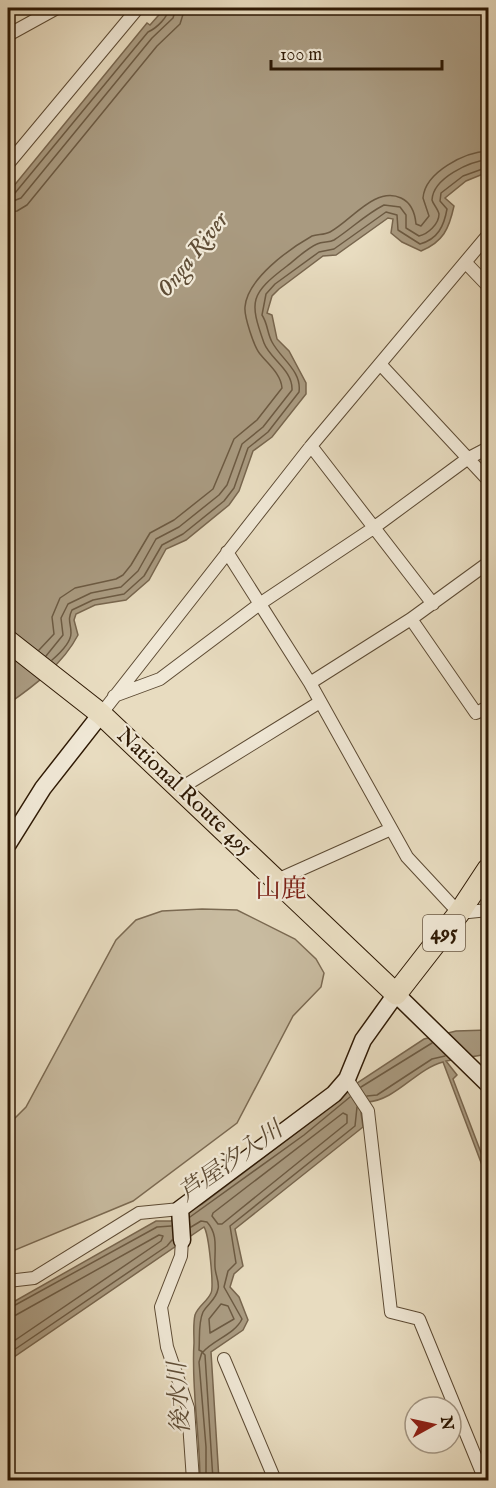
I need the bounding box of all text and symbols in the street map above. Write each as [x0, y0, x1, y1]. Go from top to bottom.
scale bar [271, 33, 442, 71]
text: 100 m [280, 44, 322, 67]
water label: Onga River [150, 205, 237, 304]
street label: National Route 495 [110, 722, 258, 862]
district label: 山鹿 [255, 873, 307, 906]
road number: 495 [423, 915, 465, 951]
water label: 芦屋汐入川 [173, 1113, 291, 1209]
water label: 後水川 [162, 1358, 197, 1435]
north arrow [403, 1395, 463, 1455]
text: N [435, 1414, 457, 1432]

